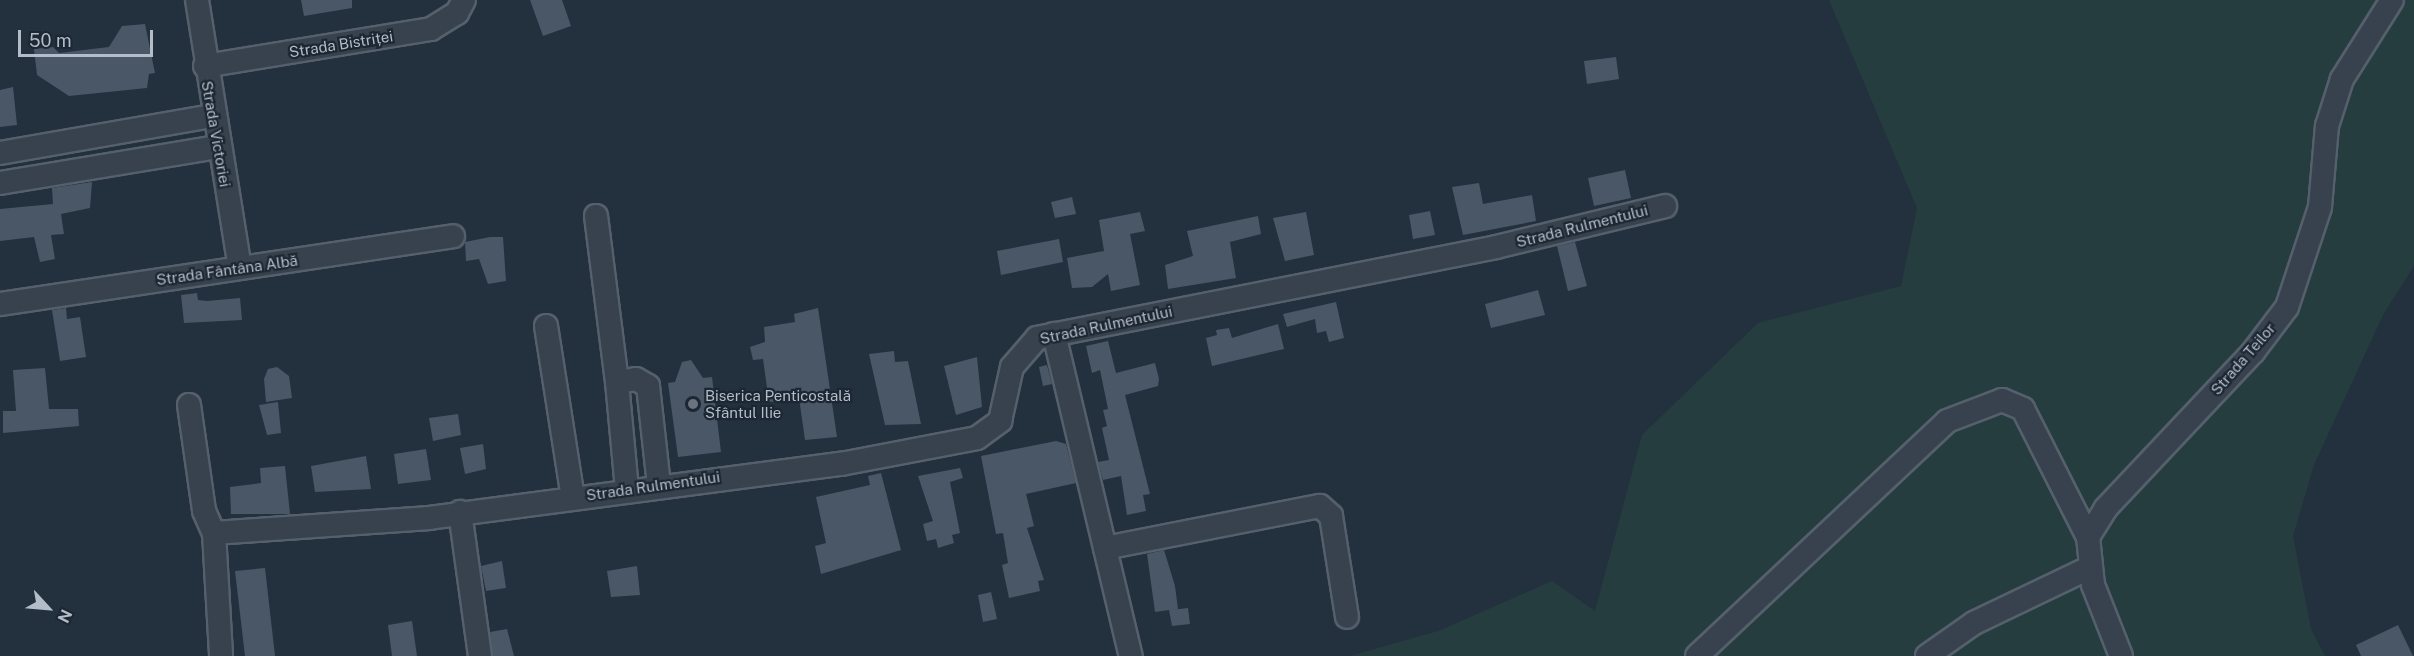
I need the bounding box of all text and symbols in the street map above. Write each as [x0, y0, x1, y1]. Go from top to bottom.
scale bar [21, 18, 156, 56]
street label: Strada Bistriței [288, 27, 394, 61]
text: 50 m [29, 30, 72, 51]
street label: Strada Victoriei [198, 79, 234, 189]
street label: Strada Rulmentului [1514, 201, 1650, 251]
street label: Strada Fântâna Albă [155, 251, 299, 289]
street label: Strada Rulmentului [1038, 302, 1174, 348]
street label: Strada Teilor [2207, 319, 2279, 399]
place label: Biserica Penticostală Sfântul Ilie [705, 386, 851, 421]
marker: Biserica Penticostală Sfântul Ilie [686, 397, 700, 411]
street label: Strada Rulmentului [585, 468, 721, 504]
north arrow [18, 578, 78, 638]
text: N [53, 606, 76, 626]

